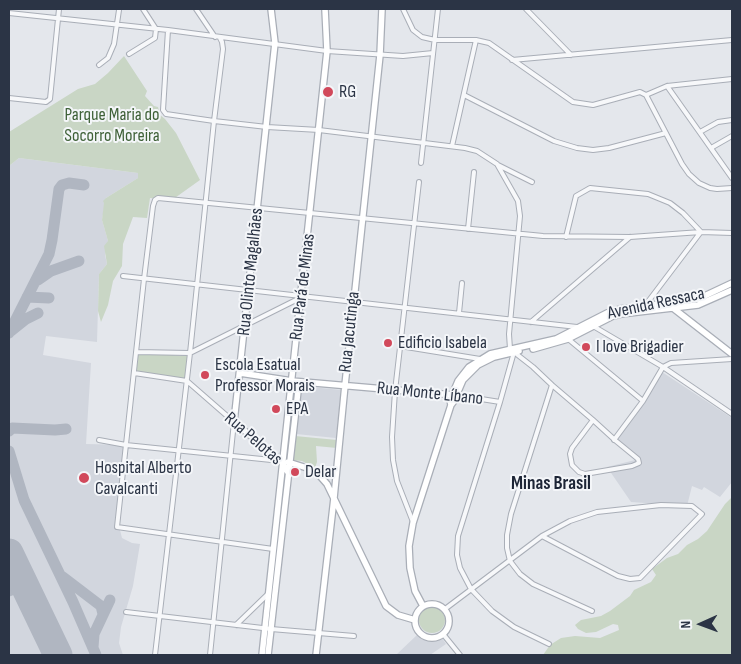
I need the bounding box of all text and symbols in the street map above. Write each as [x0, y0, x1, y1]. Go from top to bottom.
place label: RG [339, 81, 356, 103]
marker: RG [321, 85, 335, 99]
park label: Parque Maria do Socorro Moreira [64, 104, 160, 146]
street label: Rua Olinto Magalhães [234, 207, 268, 337]
street label: Rua Pará de Minas [286, 232, 320, 342]
street label: Avenida Ressaca [605, 283, 707, 325]
street label: Rua Jacutinga [335, 290, 365, 374]
place label: Edificio Isabela [398, 332, 487, 354]
place label: I love Brigadier [596, 336, 684, 358]
marker: Edificio Isabela [382, 337, 394, 349]
marker: I love Brigadier [580, 341, 592, 353]
place label: Escola Esatual Professor Morais [215, 354, 315, 396]
marker: Escola Esatual Professor Morais [199, 369, 211, 381]
street label: Rua Monte Líbano [376, 378, 484, 410]
place label: EPA [286, 398, 308, 420]
marker: EPA [270, 403, 282, 415]
street label: Rua Pelotas [219, 408, 287, 470]
place label: Hospital Alberto Cavalcanti [95, 457, 192, 499]
place label: Delar [305, 461, 337, 483]
marker: Delar [289, 466, 301, 478]
marker: Hospital Alberto Cavalcanti [77, 471, 91, 485]
district label: Minas Brasil [511, 473, 591, 495]
north arrow [676, 599, 726, 649]
text: N [677, 621, 694, 629]

